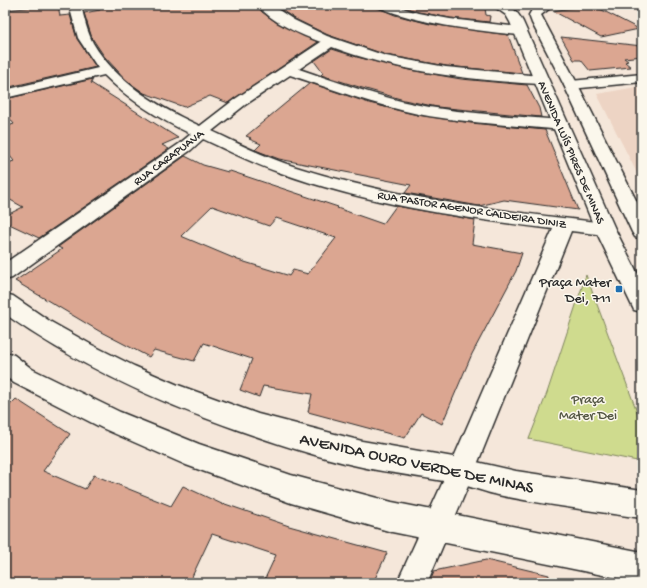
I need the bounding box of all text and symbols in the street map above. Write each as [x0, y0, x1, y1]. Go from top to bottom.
street label: AVENIDA LUÍS PIRES DE MINAS [534, 79, 607, 227]
street label: RUA CARAPUAVA [131, 127, 208, 190]
street label: RUA PASTOR AGENOR CALDEIRA DINIZ [376, 189, 567, 233]
place label: Praça Mater Dei, 711 [538, 275, 612, 308]
marker: Praça Mater Dei, 711 [614, 284, 624, 294]
park label: Praça Mater Dei [559, 392, 617, 425]
street label: AVENIDA OURO VERDE DE MINAS [297, 430, 535, 500]

